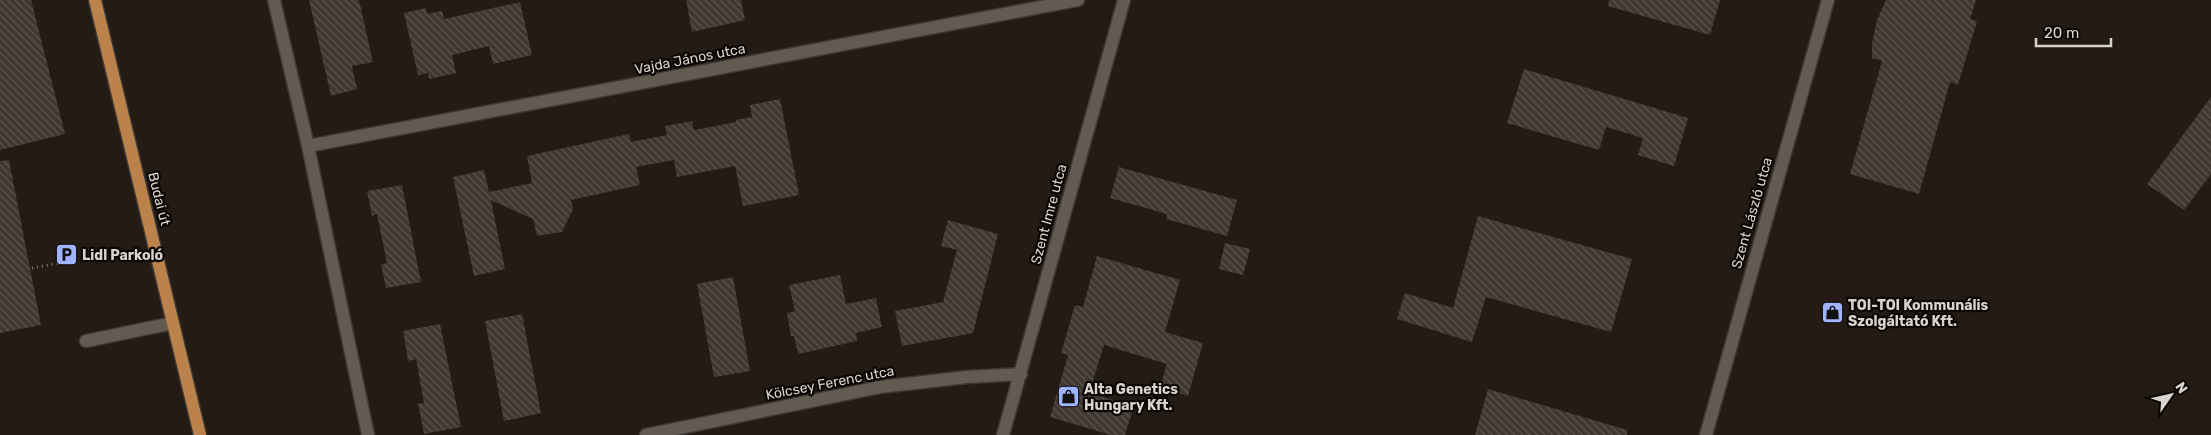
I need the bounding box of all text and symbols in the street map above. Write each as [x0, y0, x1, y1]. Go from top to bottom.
scale bar [2036, 15, 2111, 47]
text: 20 m [2044, 24, 2079, 42]
street label: Vajda János utca [633, 40, 747, 78]
street label: Szent László utca [1728, 155, 1776, 271]
street label: Szent Imre utca [1027, 162, 1071, 266]
street label: Budai út [144, 170, 174, 228]
parking icon: Lidl Parkoló [54, 243, 78, 267]
place label: Lidl Parkoló [82, 247, 163, 264]
place label: TOI-TOI Kommunális Szolgáltató Kft. [1848, 297, 1988, 330]
shop icon: TOI-TOI Kommunális Szolgáltató Kft. [1820, 301, 1844, 325]
street label: Kölcsey Ferenc utca [764, 362, 896, 404]
north arrow [2146, 370, 2196, 420]
text: N [2171, 379, 2191, 397]
place label: Alta Genetics Hungary Kft. [1084, 381, 1178, 414]
shop icon: Alta Genetics Hungary Kft. [1056, 385, 1080, 409]

